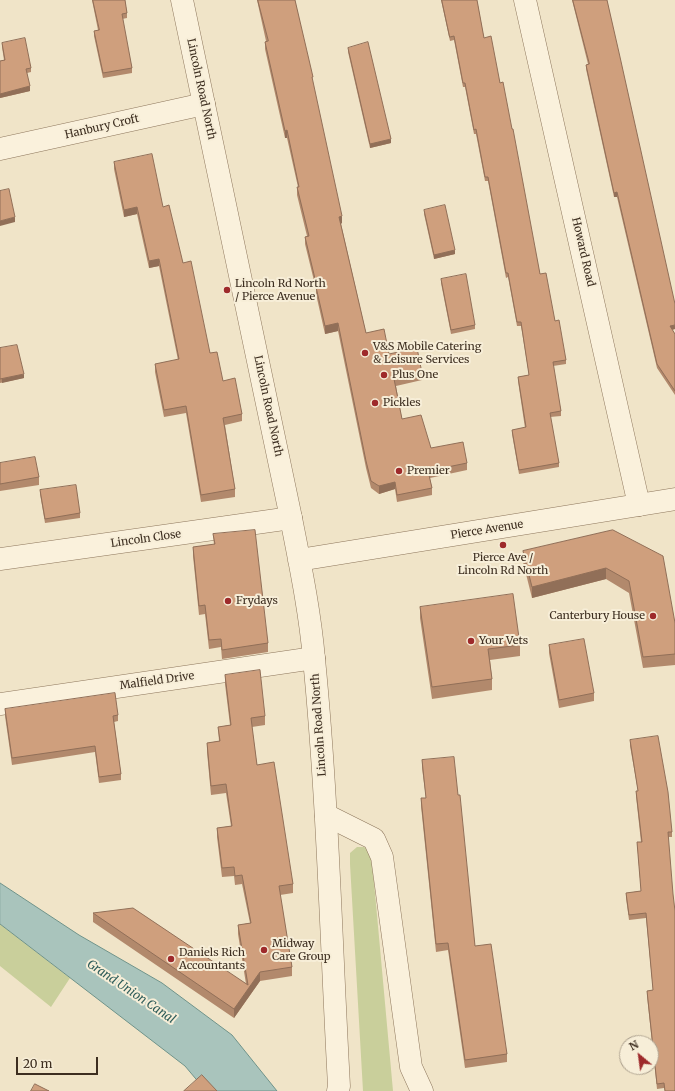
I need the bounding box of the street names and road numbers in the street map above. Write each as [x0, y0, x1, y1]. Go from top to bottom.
street label: Lincoln Road North [184, 37, 218, 141]
street label: Hanbury Croft [63, 112, 141, 142]
street label: Howard Road [569, 216, 597, 288]
street label: Lincoln Road North [251, 354, 285, 458]
street label: Pierce Avenue [450, 518, 524, 542]
street label: Lincoln Close [110, 528, 182, 550]
street label: Malfield Drive [119, 669, 195, 693]
street label: Lincoln Road North [309, 673, 329, 777]

